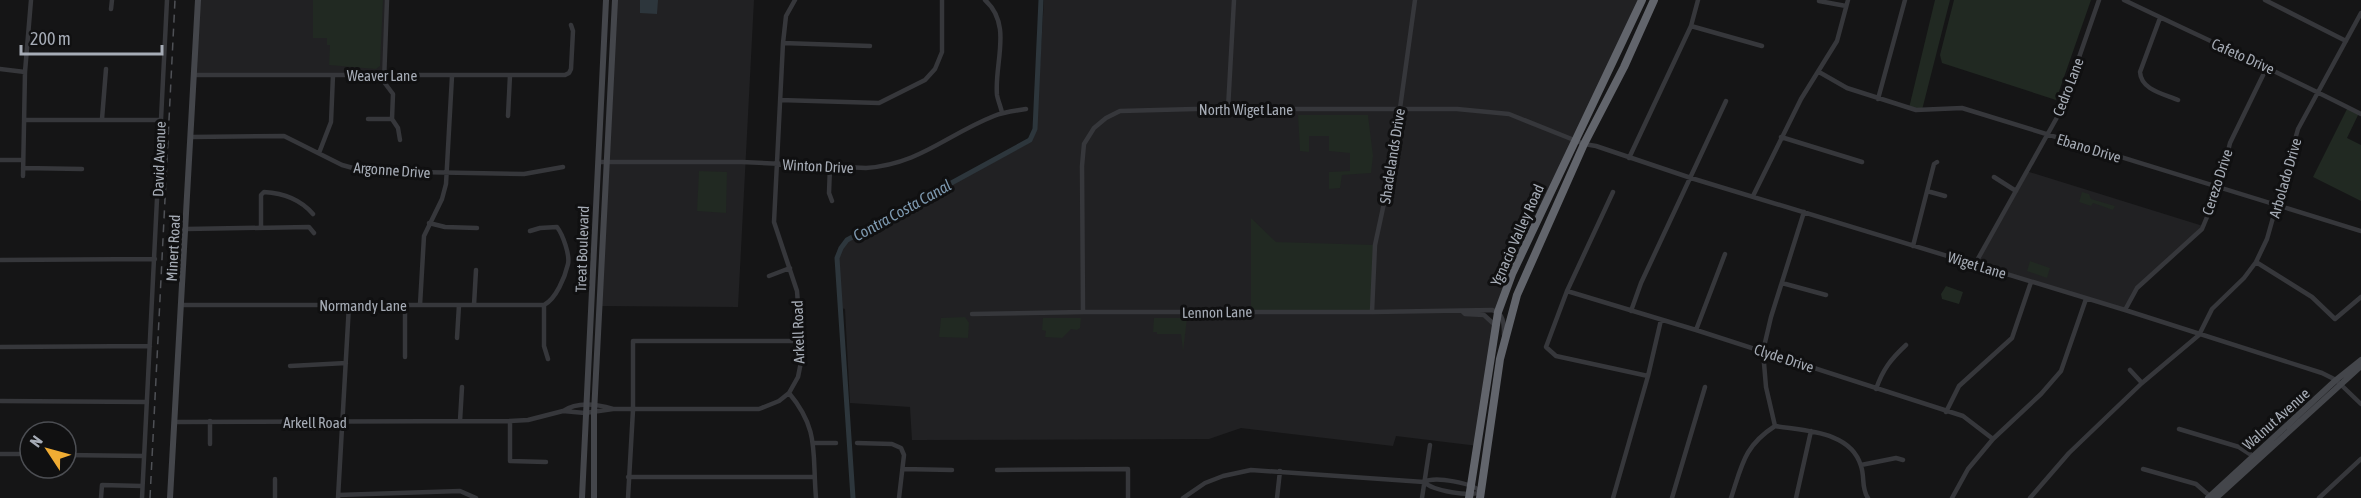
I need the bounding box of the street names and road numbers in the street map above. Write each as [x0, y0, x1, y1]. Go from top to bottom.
street label: Cafeto Drive [2209, 35, 2277, 77]
street label: Cedro Lane [2049, 55, 2087, 119]
street label: Weaver Lane [347, 67, 417, 84]
street label: North Wiget Lane [1199, 101, 1293, 118]
street label: Shadelands Drive [1376, 107, 1408, 205]
street label: David Avenue [149, 121, 169, 197]
street label: Ebano Drive [2055, 130, 2123, 166]
street label: Arbolado Drive [2265, 136, 2305, 220]
street label: Cerezo Drive [2198, 147, 2236, 217]
street label: Winton Drive [782, 156, 854, 176]
street label: Argonne Drive [353, 159, 431, 181]
street label: Ygnacio Valley Road [1487, 181, 1547, 289]
street label: Treat Boulevard [572, 205, 592, 293]
street label: Minert Road [163, 214, 183, 282]
street label: Wiget Lane [1946, 248, 2009, 282]
street label: Normandy Lane [319, 297, 407, 314]
street label: Arkell Road [788, 300, 808, 364]
street label: Lennon Lane [1182, 303, 1253, 321]
street label: Clyde Drive [1752, 340, 1816, 376]
street label: Walnut Avenue [2239, 385, 2313, 453]
street label: Arkell Road [283, 414, 347, 431]

